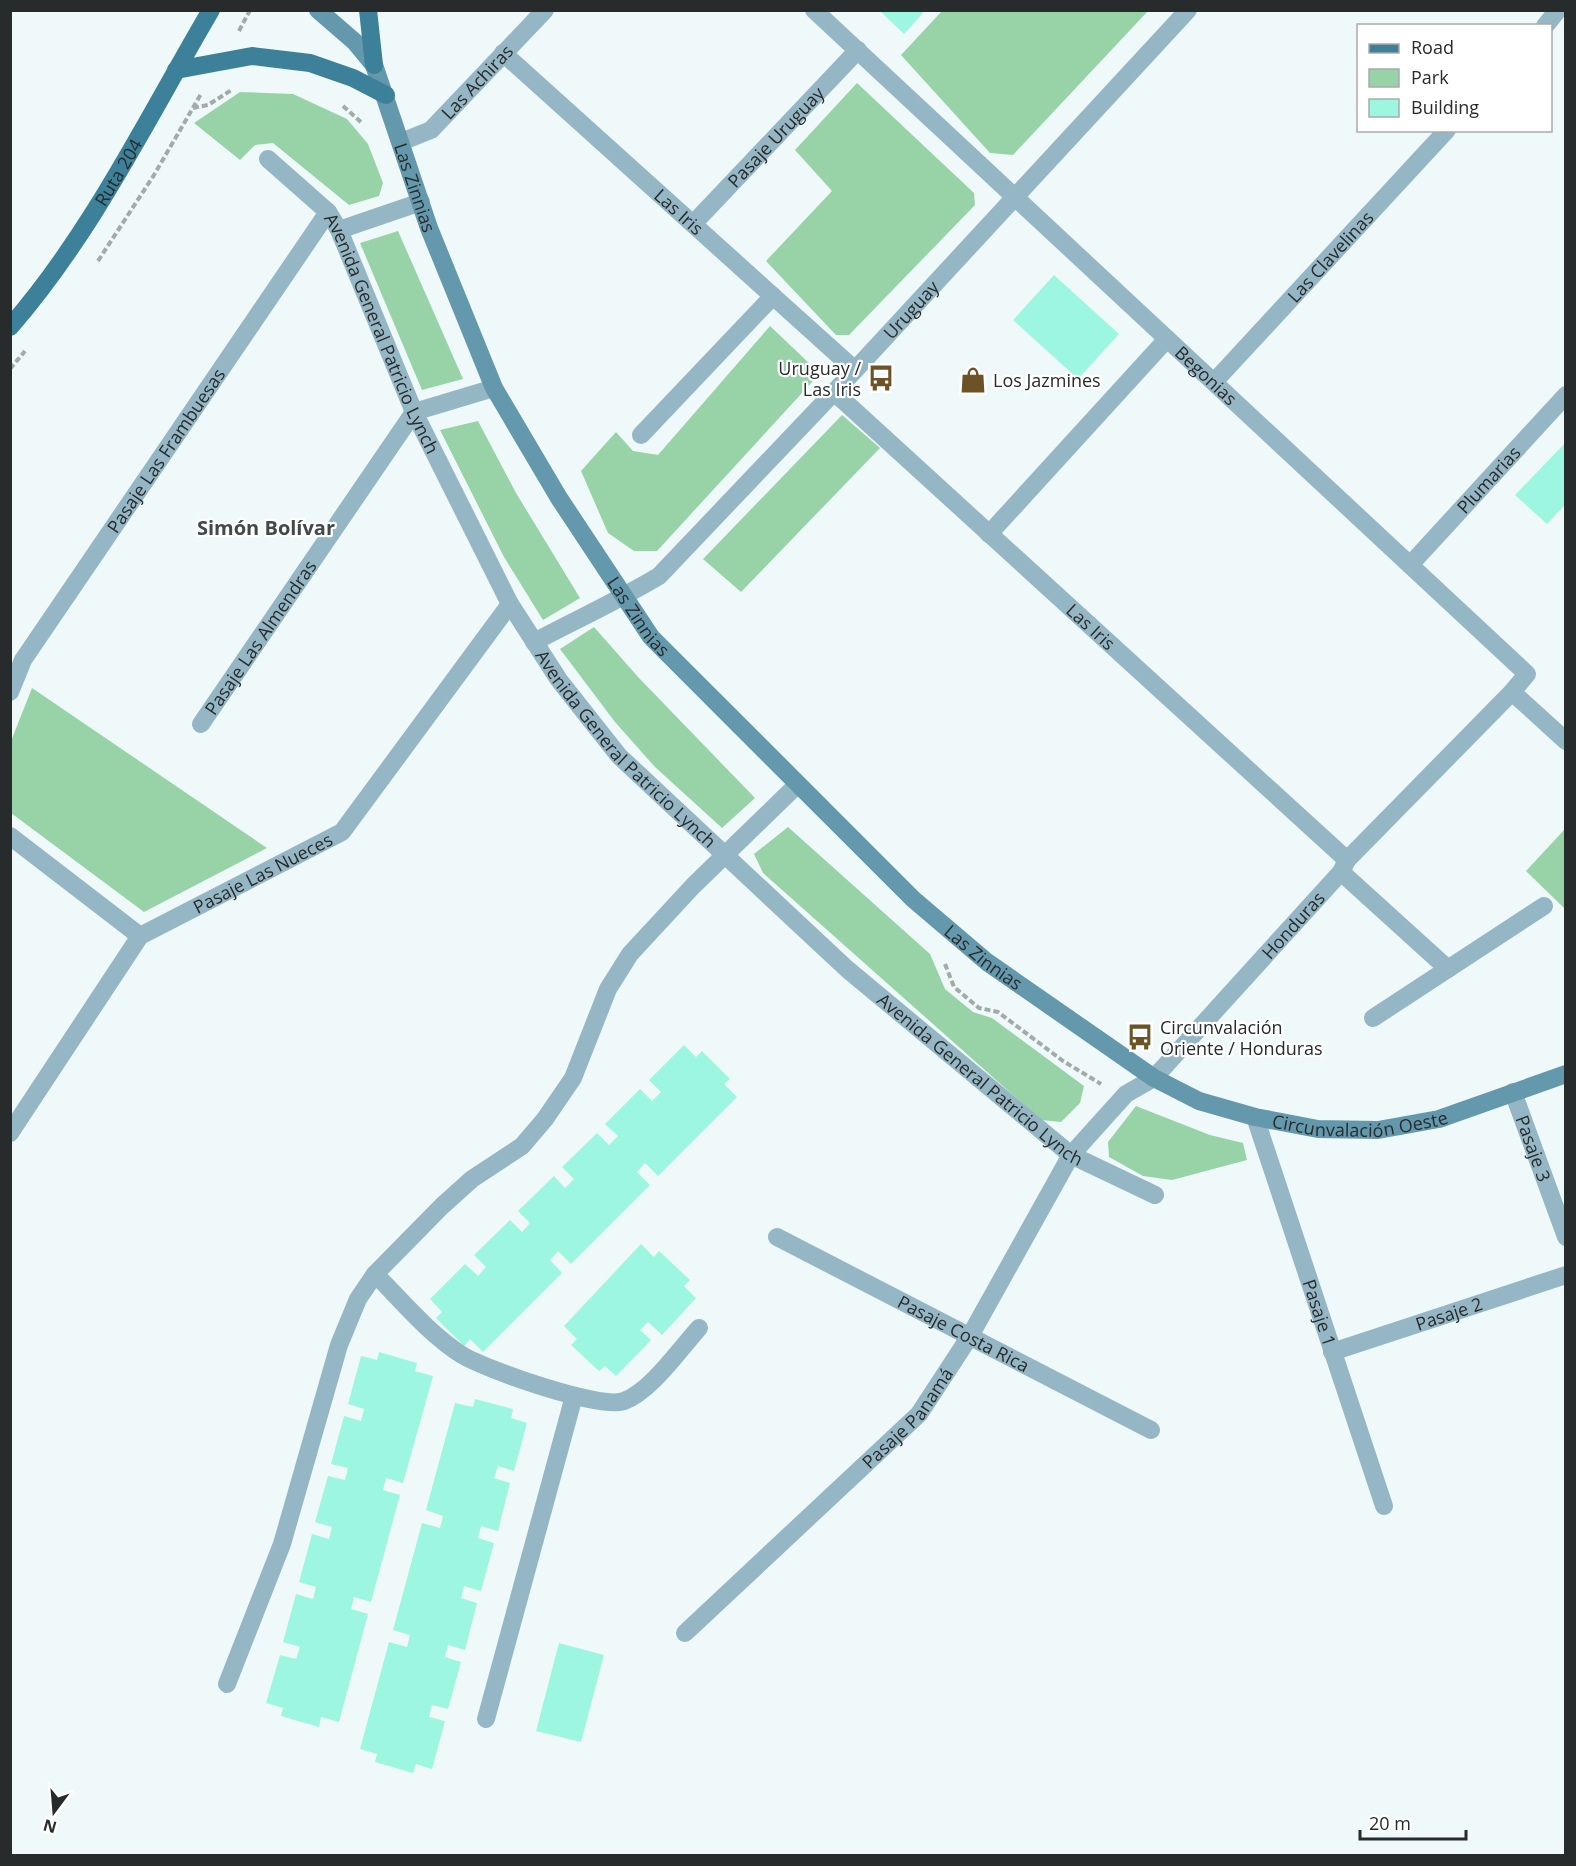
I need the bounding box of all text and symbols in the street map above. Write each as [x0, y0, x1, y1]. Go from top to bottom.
legend [1357, 24, 1552, 132]
text: Road [1411, 35, 1454, 59]
street label: Las Achiras [436, 39, 518, 124]
text: Park [1411, 65, 1449, 89]
street label: Pasaje Uruguay [722, 81, 830, 192]
text: Building [1411, 95, 1479, 119]
street label: Ruta 204 [89, 134, 147, 210]
street label: Las Zinnias [389, 140, 442, 235]
street label: Las Iris [649, 183, 709, 240]
street label: Las Clavelinas [1282, 206, 1378, 307]
street label: Avenida General Patricio Lynch [319, 208, 445, 458]
street label: Uruguay [878, 275, 945, 344]
street label: Begonias [1170, 340, 1242, 410]
place label: Uruguay / Las Iris [778, 356, 861, 401]
street label: Pasaje Las Frambuesas [101, 363, 230, 537]
bus stop icon: Uruguay / Las Iris [866, 363, 896, 393]
shop icon: Los Jazmines [958, 365, 988, 395]
place label: Los Jazmines [993, 368, 1101, 392]
street label: Plumarias [1451, 441, 1526, 518]
district label: Simón Bolívar [197, 514, 335, 541]
street label: Pasaje Las Almendras [199, 555, 321, 719]
street label: Las Zinnias [602, 572, 675, 661]
street label: Las Iris [1062, 598, 1121, 655]
street label: Avenida General Patricio Lynch [530, 645, 721, 853]
street label: Pasaje Las Nueces [189, 827, 336, 919]
street label: Honduras [1256, 886, 1330, 964]
street label: Las Zinnias [940, 919, 1027, 995]
street label: Avenida General Patricio Lynch [873, 987, 1087, 1171]
place label: Circunvalación Oriente / Honduras [1160, 1015, 1323, 1060]
bus stop icon: Circunvalación Oriente / Honduras [1125, 1022, 1155, 1052]
street label: Circunvalación Oeste [1270, 1105, 1451, 1142]
street label: Pasaje 3 [1510, 1112, 1557, 1185]
street label: Pasaje 1 [1298, 1276, 1342, 1349]
street label: Pasaje Costa Rica [894, 1289, 1034, 1377]
street label: Pasaje 2 [1412, 1291, 1485, 1336]
street label: Pasaje Panamá [857, 1363, 958, 1473]
north arrow [24, 1782, 84, 1842]
scale bar [1360, 1803, 1466, 1841]
text: 20 m [1369, 1811, 1411, 1835]
text: N [41, 1814, 59, 1839]

